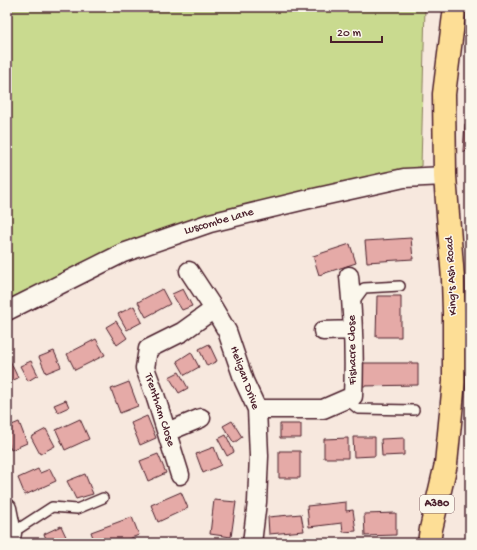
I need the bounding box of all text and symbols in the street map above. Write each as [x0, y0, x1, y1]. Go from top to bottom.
scale bar [331, 18, 382, 44]
text: 20 m [337, 27, 362, 41]
street label: Luscombe Lane [183, 205, 256, 239]
street label: King's Ash Road [443, 235, 461, 316]
street label: Fishacre Close [345, 314, 361, 386]
street label: Heligan Drive [226, 344, 262, 412]
street label: Trentham Close [140, 371, 178, 449]
road number: A380 [420, 495, 454, 513]

